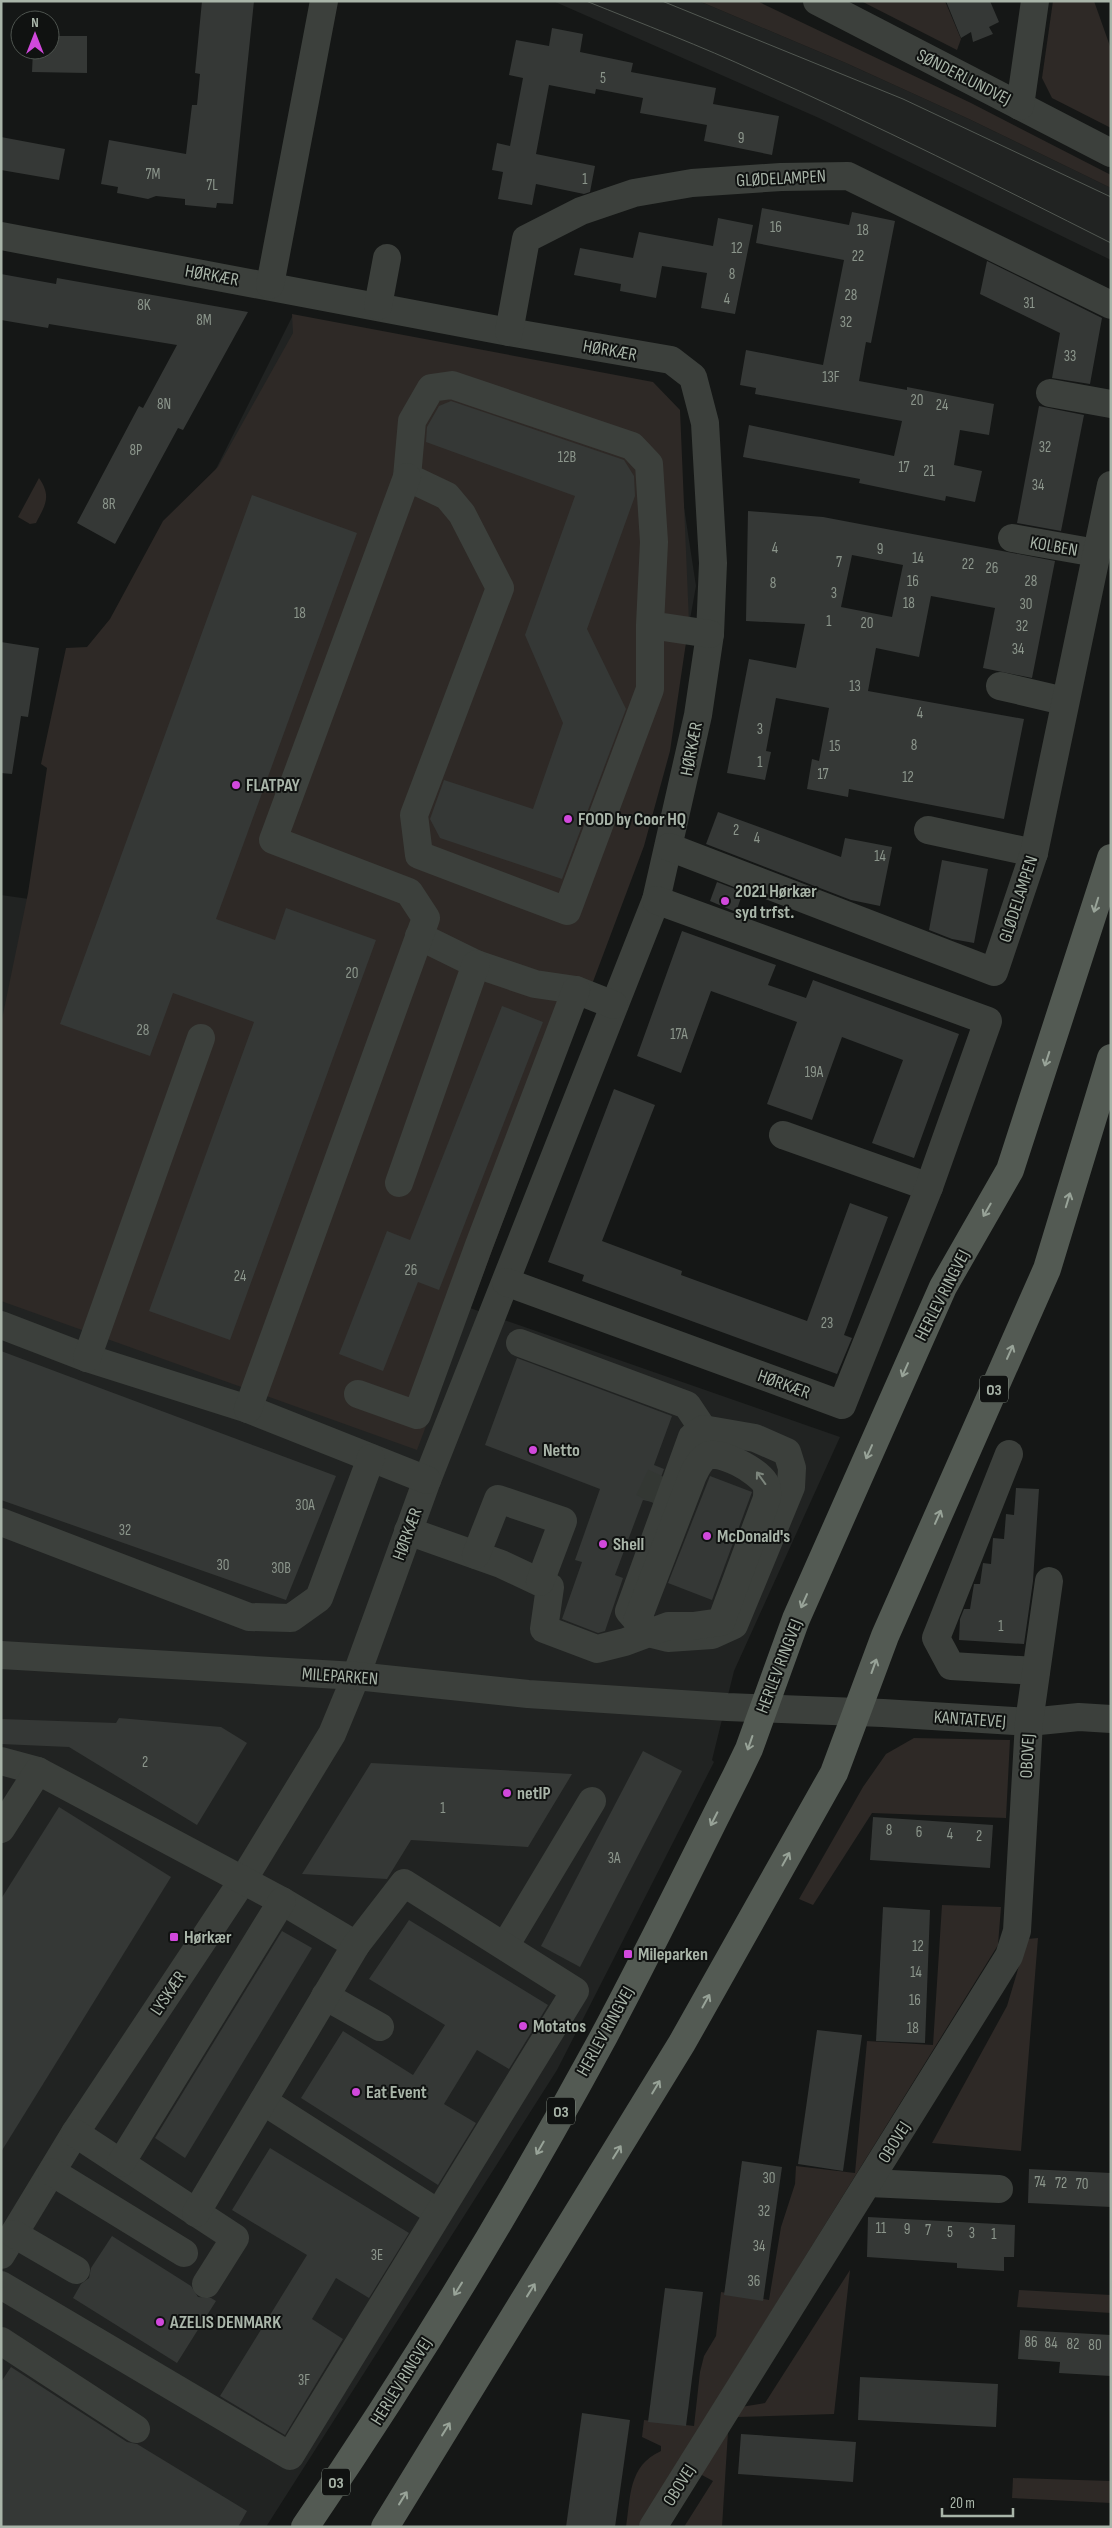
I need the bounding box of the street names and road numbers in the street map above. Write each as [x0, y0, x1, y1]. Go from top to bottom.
street label: SØNDERLUNDVEJ [913, 45, 1014, 110]
street label: GLØDELAMPEN [736, 166, 826, 191]
street label: HØRKÆR [183, 260, 241, 291]
street label: HØRKÆR [581, 335, 639, 366]
street label: KOLBEN [1028, 532, 1079, 561]
street label: HØRKÆR [676, 720, 707, 778]
street label: GLØDELAMPEN [995, 853, 1042, 945]
street label: HERLEV RINGVEJ [911, 1246, 974, 1344]
street label: HØRKÆR [755, 1365, 813, 1404]
road number: O3 [980, 1376, 1008, 1402]
street label: HØRKÆR [388, 1505, 427, 1563]
street label: HERLEV RINGVEJ [752, 1616, 807, 1716]
street label: MILEPARKEN [301, 1663, 379, 1690]
street label: KANTATEVEJ [933, 1706, 1007, 1733]
street label: OBOVEJ [1016, 1733, 1039, 1779]
street label: LYSKÆR [146, 1967, 191, 2019]
street label: HERLEV RINGVEJ [572, 1983, 639, 2080]
road number: O3 [547, 2098, 575, 2124]
street label: OBOVEJ [874, 2118, 915, 2167]
street label: HERLEV RINGVEJ [366, 2334, 437, 2429]
street label: OBOVEJ [659, 2461, 700, 2510]
road number: O3 [322, 2468, 350, 2496]

